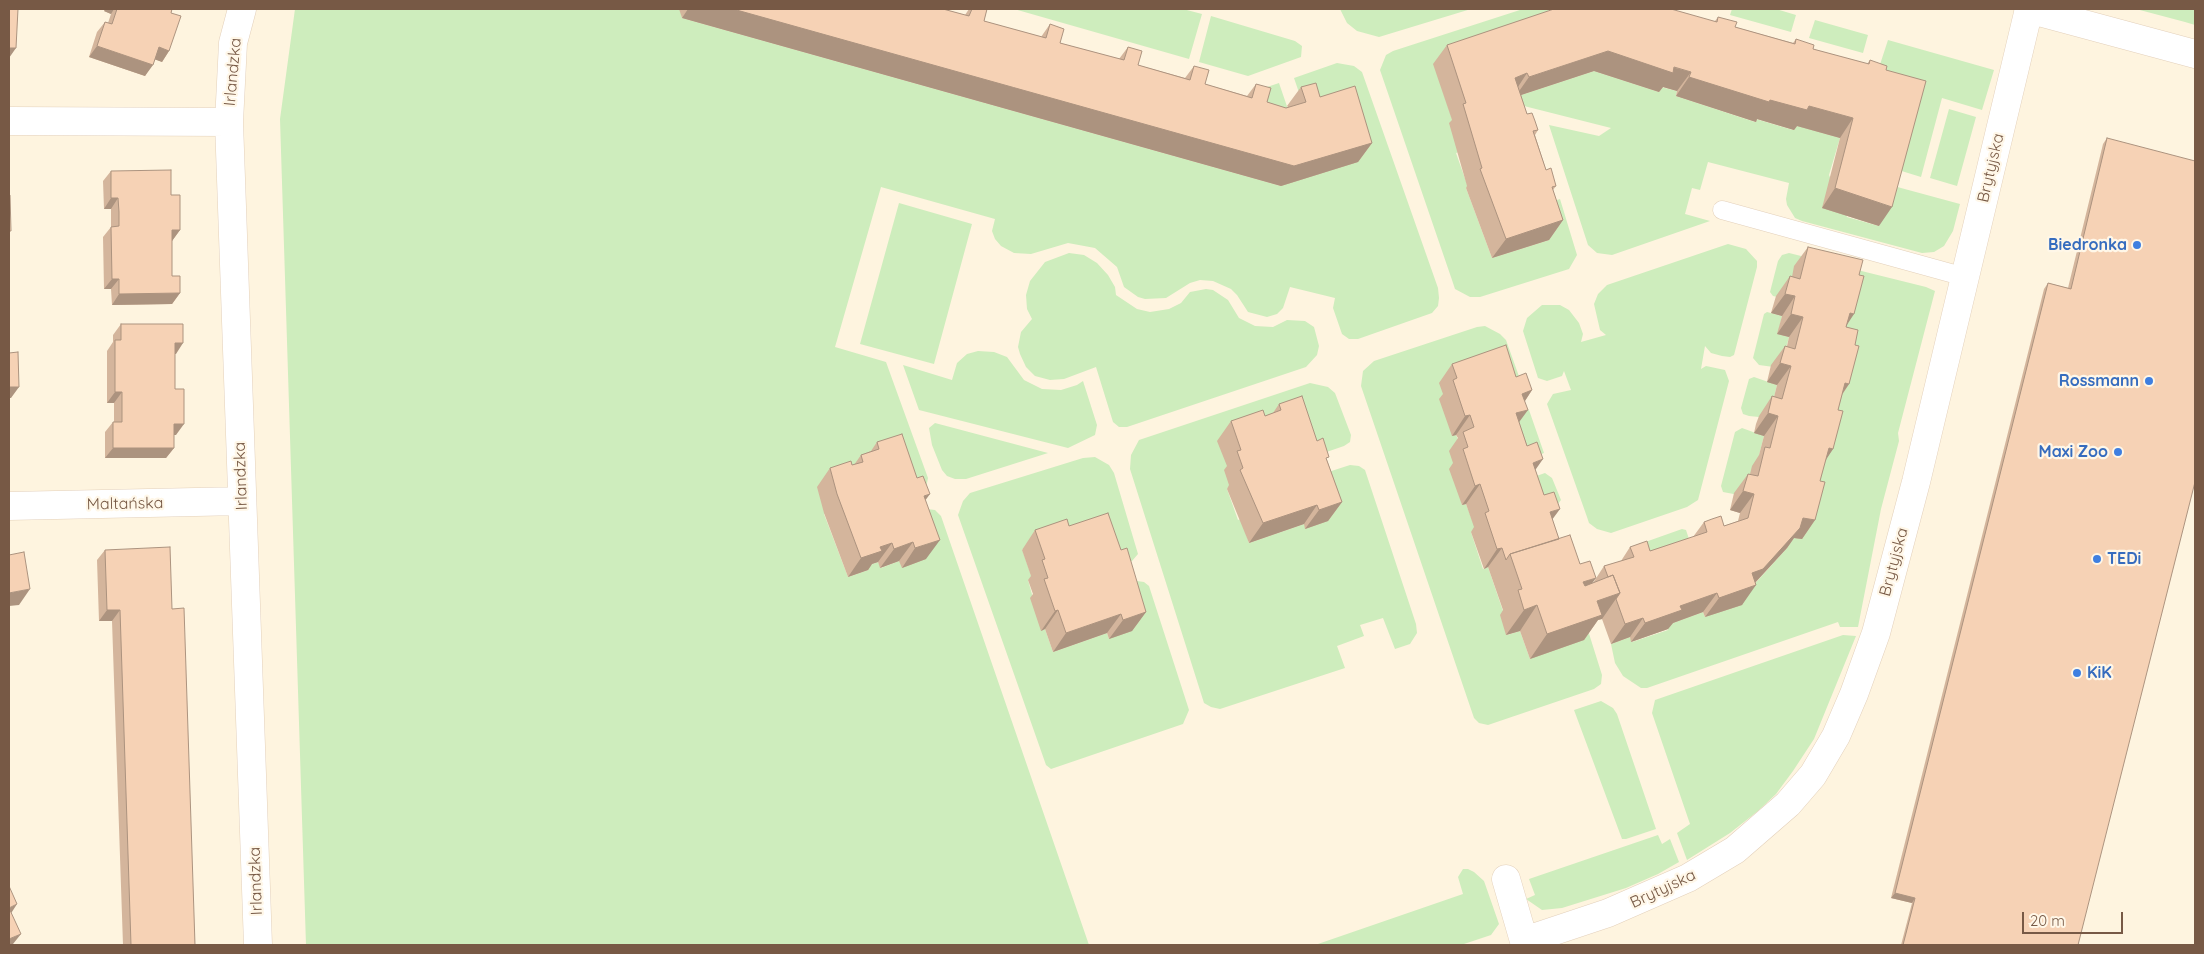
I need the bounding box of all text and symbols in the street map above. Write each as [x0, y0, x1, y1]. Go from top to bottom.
street label: Irlandzka [220, 37, 246, 107]
street label: Brytyjska [1974, 132, 2008, 204]
place label: Biedronka [2048, 235, 2127, 255]
marker: Biedronka [2131, 239, 2143, 251]
place label: Rossmann [2059, 371, 2139, 391]
marker: Rossmann [2143, 375, 2155, 387]
street label: Irlandzka [230, 442, 252, 510]
place label: Maxi Zoo [2039, 442, 2108, 462]
marker: Maxi Zoo [2112, 446, 2124, 458]
street label: Maltańska [87, 494, 163, 514]
street label: Brytyjska [1876, 526, 1912, 598]
place label: TEDi [2107, 549, 2141, 569]
marker: TEDi [2091, 553, 2103, 565]
place label: KiK [2087, 663, 2112, 683]
marker: KiK [2071, 667, 2083, 679]
street label: Irlandzka [245, 847, 267, 915]
street label: Brytyjska [1627, 865, 1699, 913]
scale bar [2024, 902, 2125, 934]
text: 20 m [2030, 911, 2065, 930]

